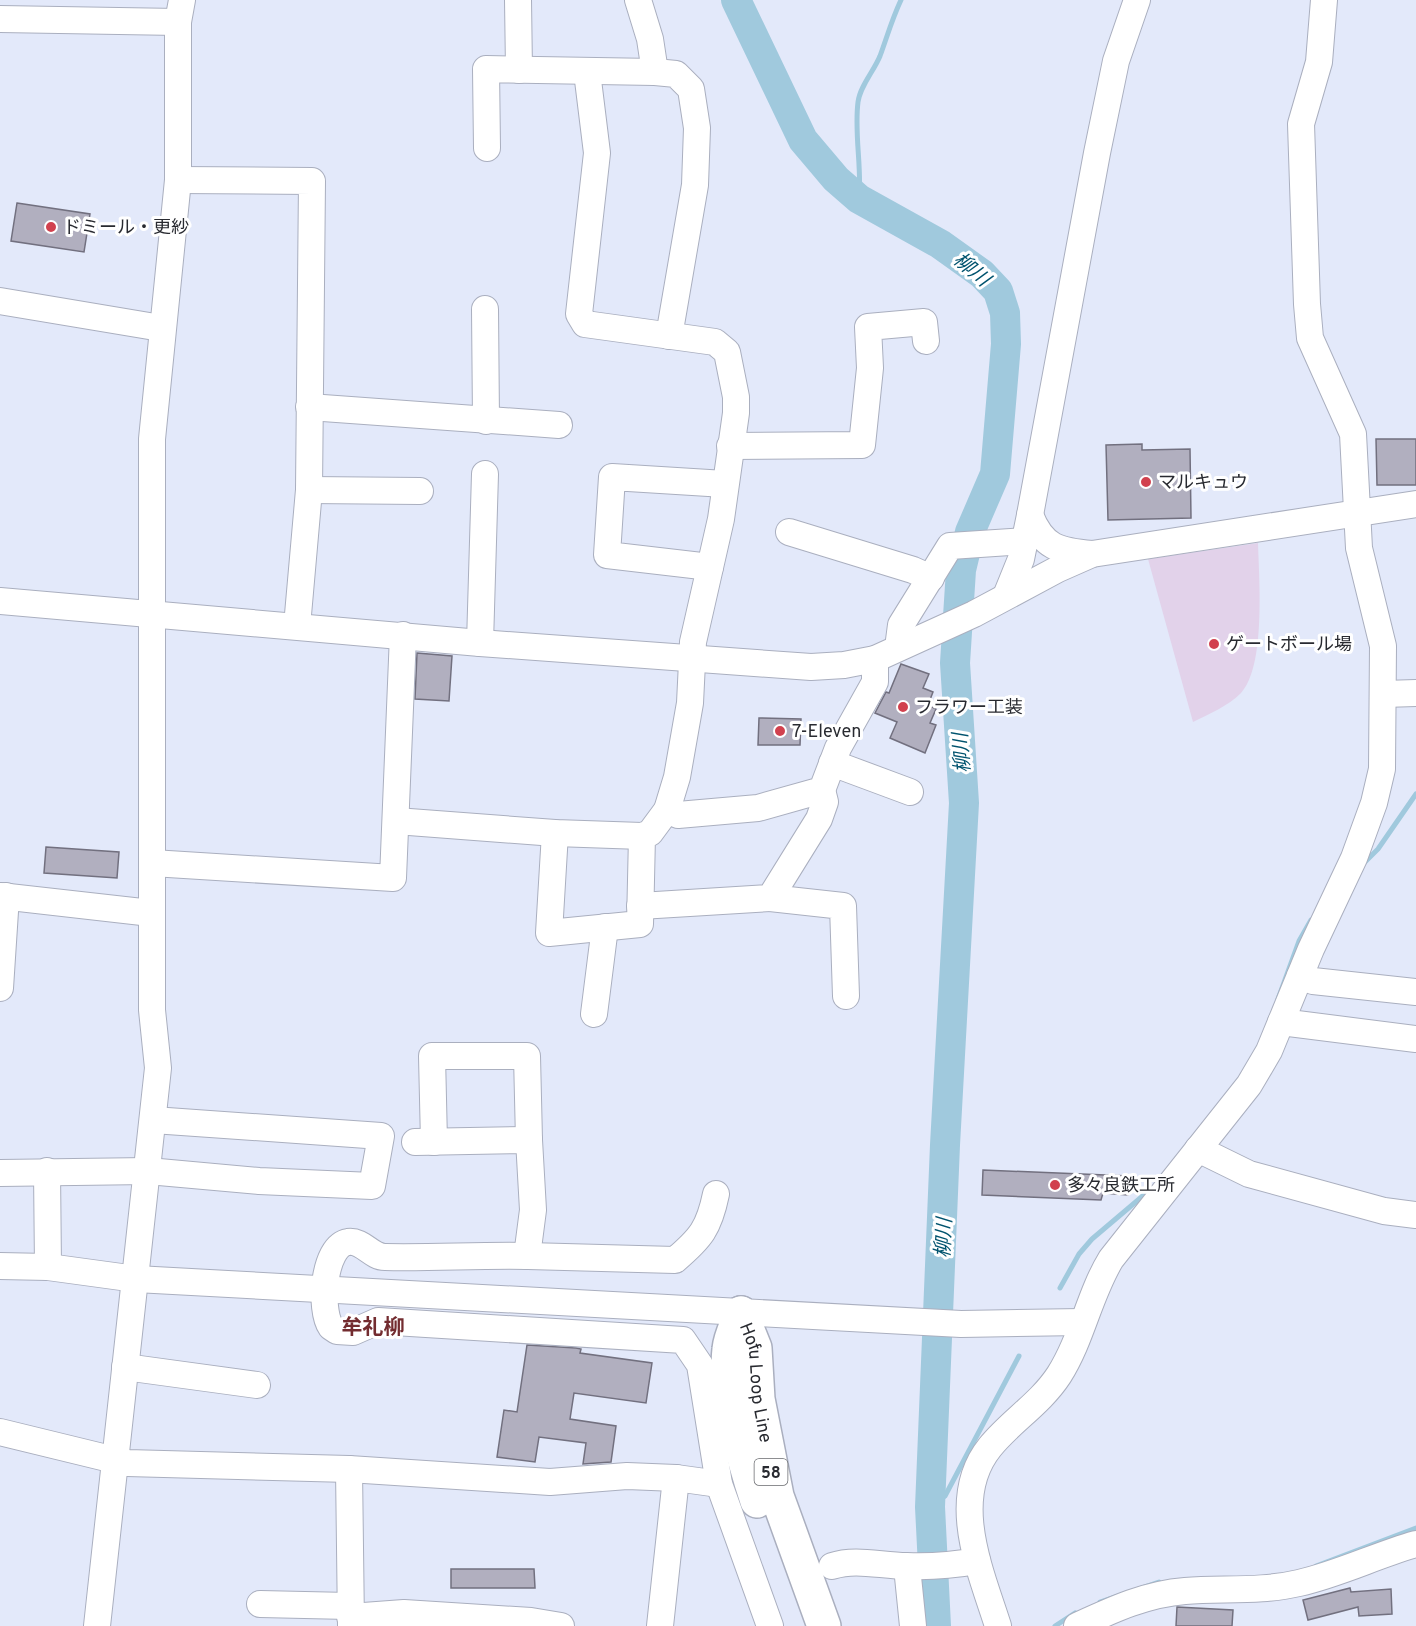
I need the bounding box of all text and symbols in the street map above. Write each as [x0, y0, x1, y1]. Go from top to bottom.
place label: ドミール・更紗 [63, 217, 189, 240]
marker: ドミール・更紗 [44, 220, 58, 234]
water label: 柳川 [947, 248, 996, 295]
place label: マルキュウ [1158, 472, 1248, 495]
marker: マルキュウ [1139, 475, 1153, 489]
place label: ゲートボール場 [1226, 634, 1352, 657]
marker: ゲートボール場 [1207, 637, 1221, 651]
place label: フラワー工装 [915, 697, 1023, 720]
marker: フラワー工装 [896, 700, 910, 714]
place label: 7-Eleven [792, 721, 861, 744]
marker: 7-Eleven [773, 724, 787, 738]
water label: 柳川 [948, 730, 977, 774]
place label: 多々良鉄工所 [1067, 1175, 1175, 1198]
marker: 多々良鉄工所 [1048, 1178, 1062, 1192]
water label: 柳川 [931, 1215, 959, 1259]
district label: 牟礼柳 [342, 1315, 405, 1342]
street label: Hofu Loop Line [733, 1319, 776, 1445]
road number: 58 [754, 1459, 788, 1485]

